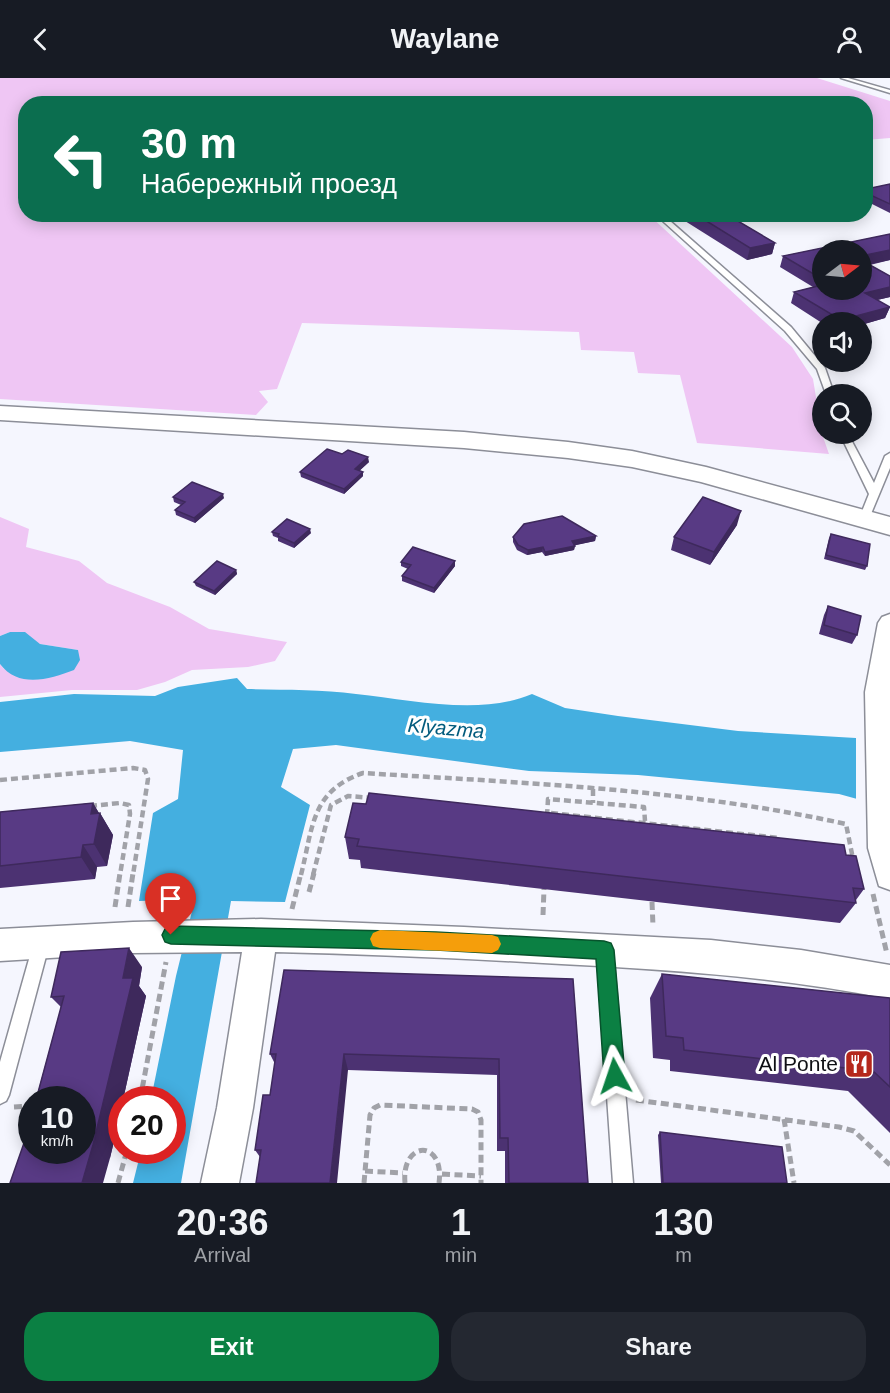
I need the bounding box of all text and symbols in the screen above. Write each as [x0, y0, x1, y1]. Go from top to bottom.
icon: back [24, 23, 57, 56]
icon: person [833, 23, 866, 56]
text: Waylane [391, 24, 499, 54]
icon: left [42, 120, 120, 198]
text: 30 m [141, 120, 237, 167]
text: Набережный проезд [141, 169, 397, 199]
north arrow [812, 240, 872, 300]
map controls [812, 240, 872, 444]
button: sound [812, 312, 872, 372]
button: search [812, 384, 872, 444]
water label: Klyazma [407, 714, 485, 742]
pin [145, 873, 196, 935]
icon: arrive [154, 882, 187, 915]
position arrow [583, 1044, 647, 1108]
restaurant icon: Al Ponte [843, 1048, 875, 1080]
place label: Al Ponte [759, 1052, 838, 1075]
speed limit sign: 20 [108, 1086, 186, 1164]
text: 10 [40, 1101, 74, 1134]
text: km/h [41, 1132, 73, 1149]
text: 20:36 [176, 1202, 268, 1243]
text: 1 [451, 1202, 471, 1243]
text: 130 [653, 1202, 714, 1243]
text: Arrival [194, 1244, 251, 1266]
text: min [445, 1244, 477, 1266]
text: m [675, 1244, 692, 1266]
button: Exit [24, 1312, 439, 1381]
button: Share [451, 1312, 866, 1381]

